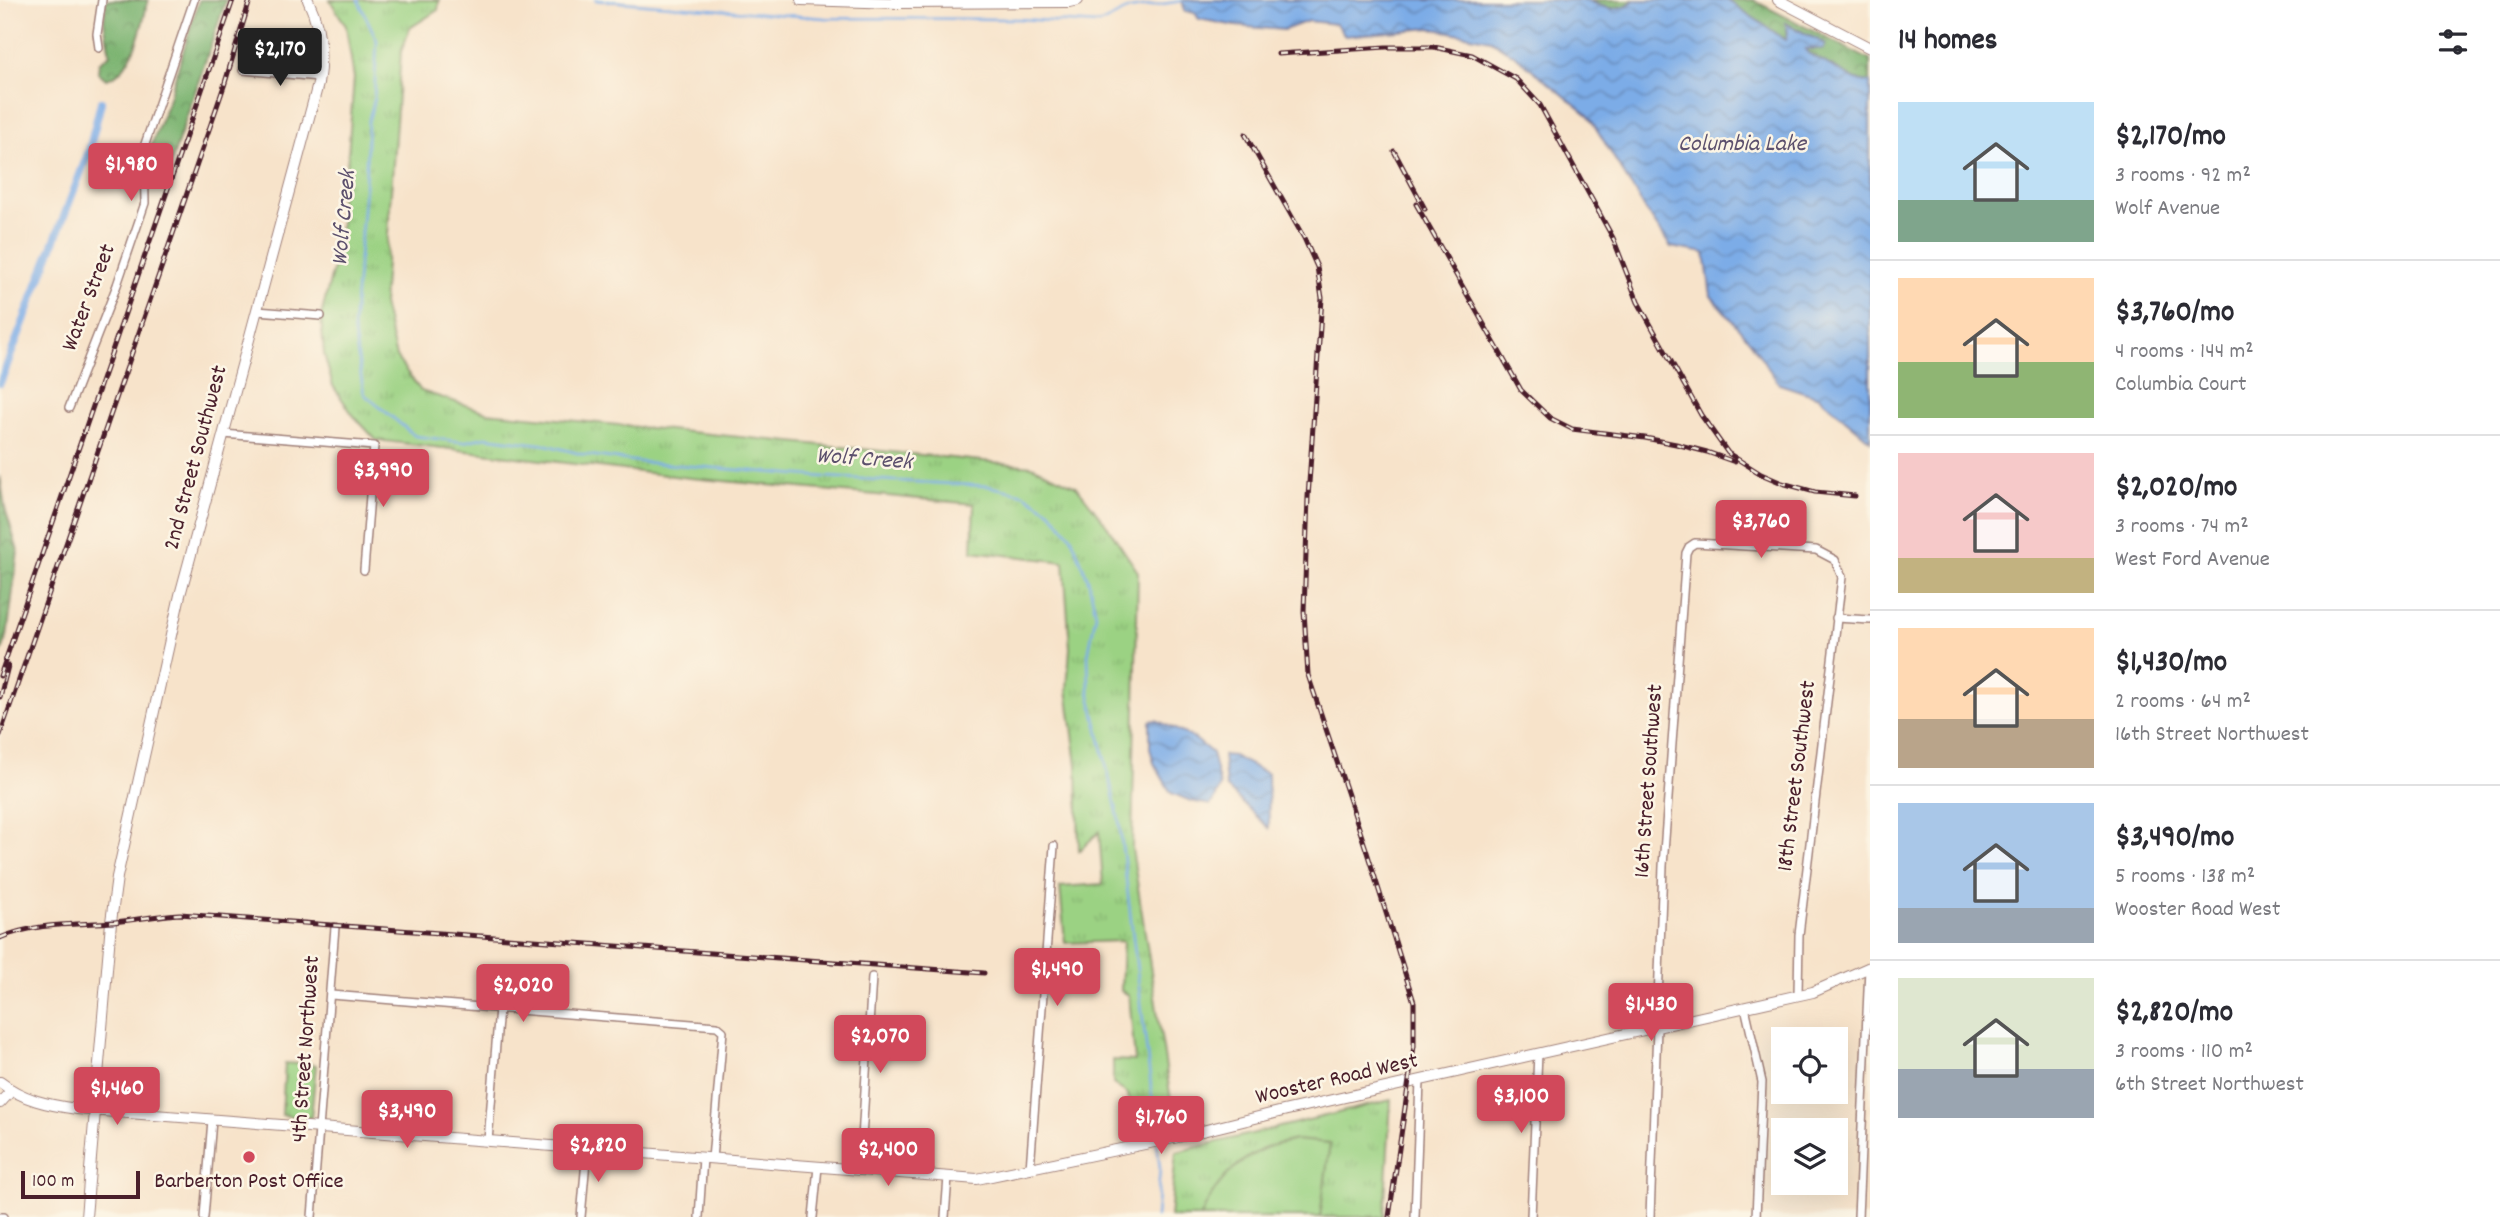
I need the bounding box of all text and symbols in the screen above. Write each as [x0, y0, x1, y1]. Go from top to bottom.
text: 14 homes [1898, 21, 1997, 64]
icon: filters [2434, 23, 2472, 61]
pin: $2,170 [223, 28, 337, 88]
text: $2,170 [254, 34, 306, 67]
text: $2,170/mo [2115, 117, 2226, 160]
water label: Columbia Lake [1678, 128, 1807, 162]
icon: home [1954, 130, 2038, 214]
pin: $1,980 [74, 144, 188, 203]
text: $1,980 [104, 149, 158, 182]
text: 3 rooms · 92 m² [2115, 160, 2251, 193]
water label: Wolf Creek [324, 167, 366, 267]
text: Wolf Avenue [2115, 193, 2220, 226]
street label: Water Street [54, 240, 126, 356]
text: $3,760/mo [2115, 293, 2234, 336]
icon: home [1954, 306, 2038, 390]
text: 4 rooms · 144 m² [2115, 336, 2254, 369]
street label: 2nd Street Southwest [156, 362, 238, 554]
text: Columbia Court [2115, 369, 2247, 402]
water label: Wolf Creek [815, 440, 915, 480]
pin: $3,990 [326, 449, 440, 509]
text: $3,990 [353, 455, 413, 488]
text: $2,020/mo [2115, 468, 2237, 511]
icon: home [1954, 481, 2038, 565]
pin: $3,760 [1704, 500, 1818, 560]
text: $3,760 [1732, 506, 1790, 539]
text: 3 rooms · 74 m² [2115, 511, 2249, 544]
text: West Ford Avenue [2115, 544, 2270, 577]
text: $1,430/mo [2115, 643, 2227, 686]
icon: home [1954, 656, 2038, 740]
street label: 18th Street Southwest [1770, 679, 1826, 873]
street label: 16th Street Southwest [1627, 683, 1673, 879]
text: 2 rooms · 64 m² [2115, 686, 2251, 719]
text: 16th Street Northwest [2115, 719, 2309, 752]
text: $3,490/mo [2115, 818, 2234, 861]
icon: home [1954, 831, 2038, 915]
text: 5 rooms · 138 m² [2115, 861, 2255, 894]
text: Wooster Road West [2115, 894, 2281, 927]
pin: $1,490 [1000, 948, 1114, 1008]
street label: 4th Street Northwest [284, 954, 330, 1144]
text: $1,490 [1030, 954, 1084, 987]
pin: $2,020 [466, 964, 580, 1024]
text: $2,020 [492, 970, 554, 1003]
pin: $1,430 [1594, 984, 1708, 1043]
text: $1,430 [1624, 989, 1678, 1022]
text: $2,820/mo [2115, 993, 2233, 1036]
icon: home [1954, 1006, 2038, 1090]
pin: $2,070 [823, 1016, 937, 1075]
text: $2,070 [850, 1021, 910, 1054]
map controls [1771, 1027, 1848, 1195]
button: locate [1771, 1027, 1848, 1104]
text: 3 rooms · 110 m² [2115, 1036, 2253, 1069]
street label: Wooster Road West [1253, 1045, 1421, 1115]
pin: $1,460 [60, 1068, 174, 1127]
text: 6th Street Northwest [2115, 1069, 2304, 1102]
text: $1,460 [90, 1073, 144, 1106]
pin: $3,100 [1464, 1076, 1578, 1135]
text: $3,100 [1493, 1081, 1549, 1114]
pin: $3,490 [350, 1090, 464, 1150]
text: $3,490 [378, 1096, 436, 1129]
pin: $1,760 [1104, 1096, 1218, 1156]
text: $1,760 [1134, 1102, 1188, 1135]
button: layers [1771, 1118, 1848, 1195]
pin: $2,820 [541, 1124, 655, 1184]
pin: $2,400 [831, 1128, 945, 1188]
text: $2,820 [569, 1130, 627, 1163]
text: $2,400 [858, 1134, 918, 1167]
marker: Barberton Post Office [241, 1149, 257, 1165]
place label: Barberton Post Office [154, 1166, 344, 1199]
scale bar [21, 1168, 140, 1200]
text: 100 m [32, 1169, 74, 1196]

